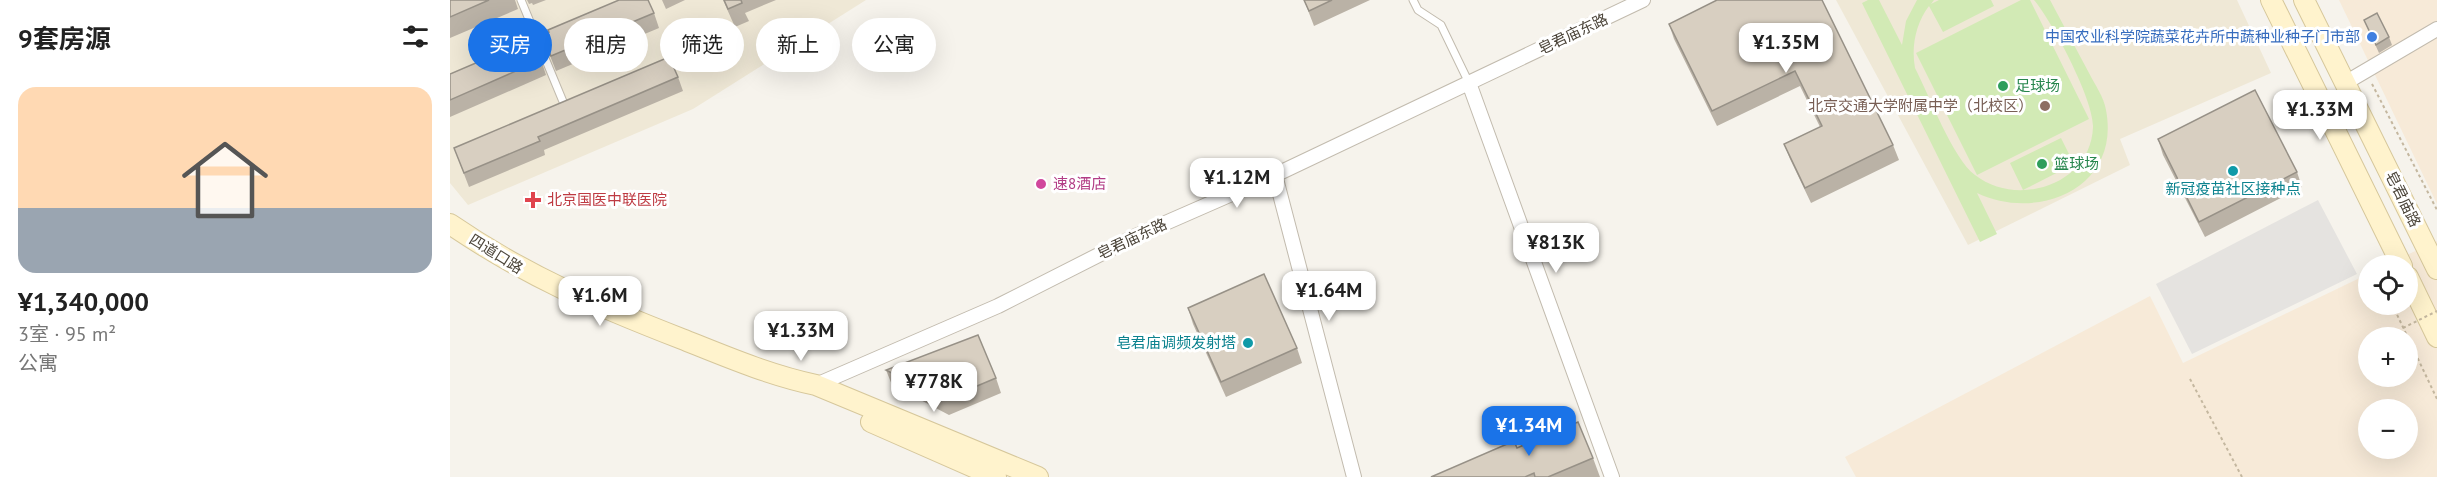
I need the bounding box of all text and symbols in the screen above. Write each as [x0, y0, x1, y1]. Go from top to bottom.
street label: 皂君庙东路 [1535, 9, 1611, 58]
chip: 买房 [468, 18, 552, 72]
chip: 租房 [564, 18, 648, 72]
chip: 筛选 [660, 18, 744, 72]
chip: 新上 [756, 18, 840, 72]
chip: 公寓 [852, 18, 936, 72]
icon: filters [399, 20, 432, 53]
text: 9套房源 [18, 22, 111, 55]
pin: ¥1.35M [1737, 23, 1835, 74]
place label: 中国农业科学院蔬菜花卉所中蔬种业种子门市部 [2045, 27, 2360, 46]
text: ¥1.35M [1753, 29, 1819, 55]
marker: 中国农业科学院蔬菜花卉所中蔬种业种子门市部 [2365, 30, 2379, 44]
place label: 足球场 [2015, 76, 2060, 95]
marker: 足球场 [1996, 79, 2010, 93]
pin: ¥1.33M [2271, 90, 2369, 141]
place label: 北京交通大学附属中学（北校区） [1808, 96, 2033, 115]
text: ¥1.33M [2287, 96, 2353, 122]
marker: 北京交通大学附属中学（北校区） [2038, 99, 2052, 113]
icon: home [171, 126, 279, 234]
place label: 篮球场 [2054, 154, 2099, 173]
marker: 篮球场 [2035, 157, 2049, 171]
pin: ¥1.12M [1188, 158, 1286, 209]
text: ¥1.12M [1204, 164, 1270, 190]
marker: 新冠疫苗社区接种点 [2226, 164, 2240, 178]
street label: 皂君庙路 [2382, 168, 2425, 230]
place label: 速8酒店 [1053, 174, 1106, 193]
marker: 速8酒店 [1034, 177, 1048, 191]
place label: 新冠疫苗社区接种点 [2165, 179, 2301, 198]
place label: 北京国医中联医院 [547, 190, 667, 209]
marker: 北京国医中联医院 [524, 191, 542, 209]
street label: 皂君庙东路 [1094, 214, 1170, 263]
pin: ¥813K [1514, 223, 1598, 274]
text: ¥813K [1527, 229, 1585, 255]
street label: 四道口路 [466, 230, 527, 278]
map controls [2358, 255, 2418, 459]
button: locate [2358, 255, 2418, 315]
pin: ¥1.64M [1280, 271, 1378, 322]
pin: ¥1.6M [558, 276, 642, 327]
text: ¥1.64M [1296, 277, 1362, 303]
text: ¥1.6M [573, 282, 627, 308]
text: ¥1,340,000 [18, 285, 149, 318]
pin: ¥1.33M [752, 311, 850, 362]
text: ¥1.33M [768, 317, 834, 343]
text: 3室 · 95 m² [18, 321, 116, 347]
button: + [2358, 327, 2418, 387]
place label: 皂君庙调频发射塔 [1116, 333, 1236, 352]
marker: 皂君庙调频发射塔 [1241, 336, 1255, 350]
text: 公寓 [18, 350, 58, 376]
pin: ¥778K [892, 362, 976, 413]
text: ¥778K [905, 368, 963, 394]
button: − [2358, 399, 2418, 459]
pin: ¥1.34M [1480, 406, 1578, 457]
text: ¥1.34M [1496, 412, 1562, 438]

